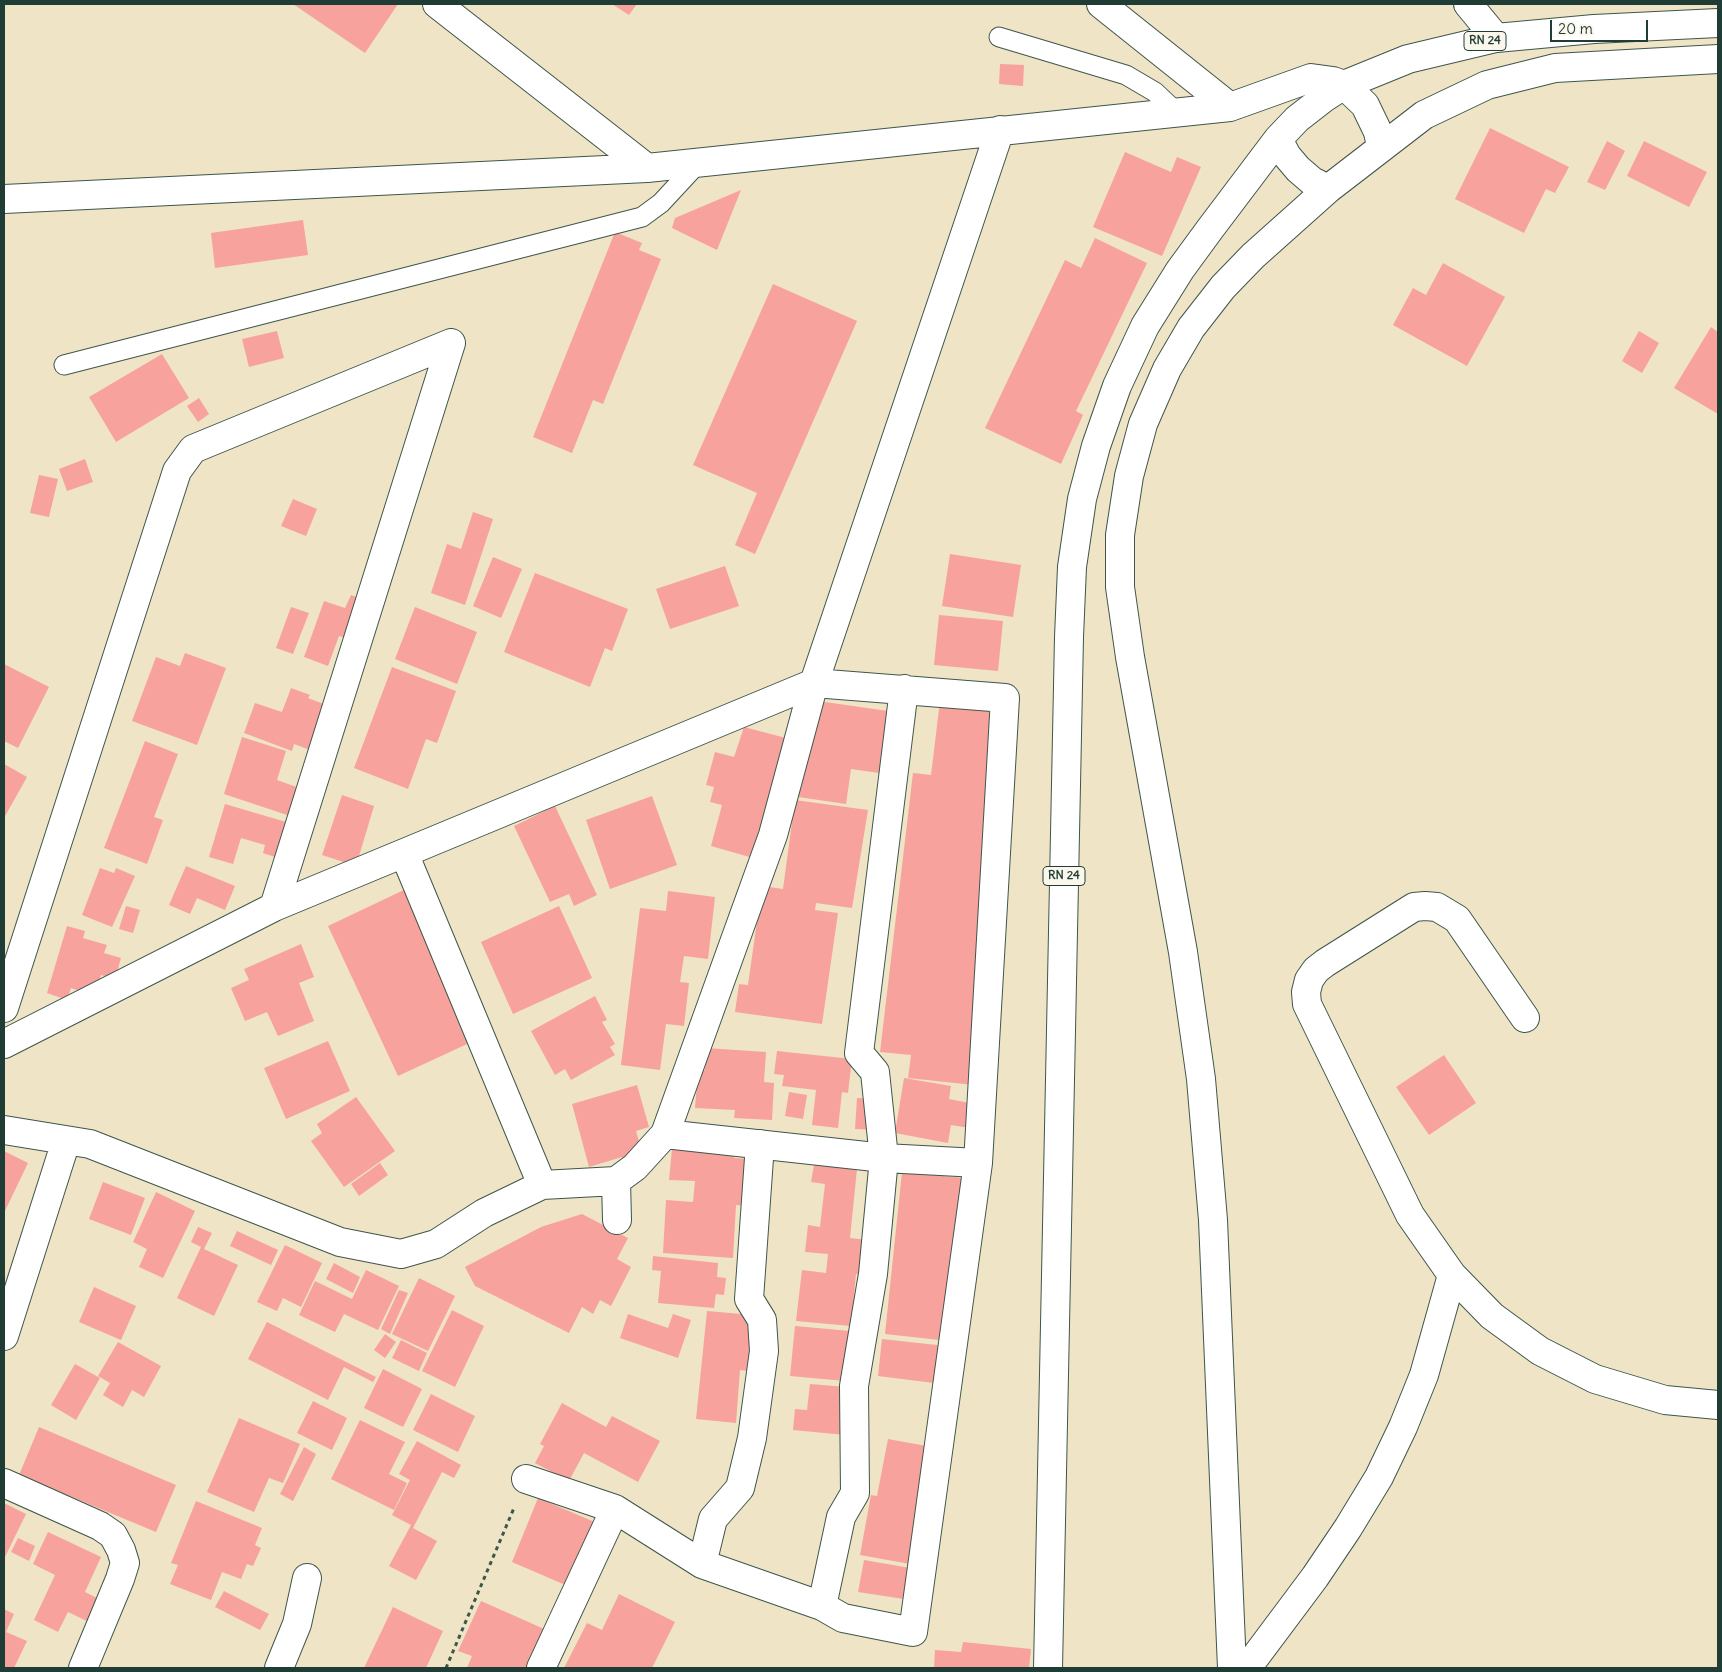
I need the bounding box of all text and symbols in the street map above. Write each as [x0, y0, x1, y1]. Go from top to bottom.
scale bar [1552, 10, 1650, 42]
text: 20 m [1558, 19, 1593, 38]
road number: RN 24 [1464, 31, 1506, 50]
road number: RN 24 [1043, 866, 1085, 886]

